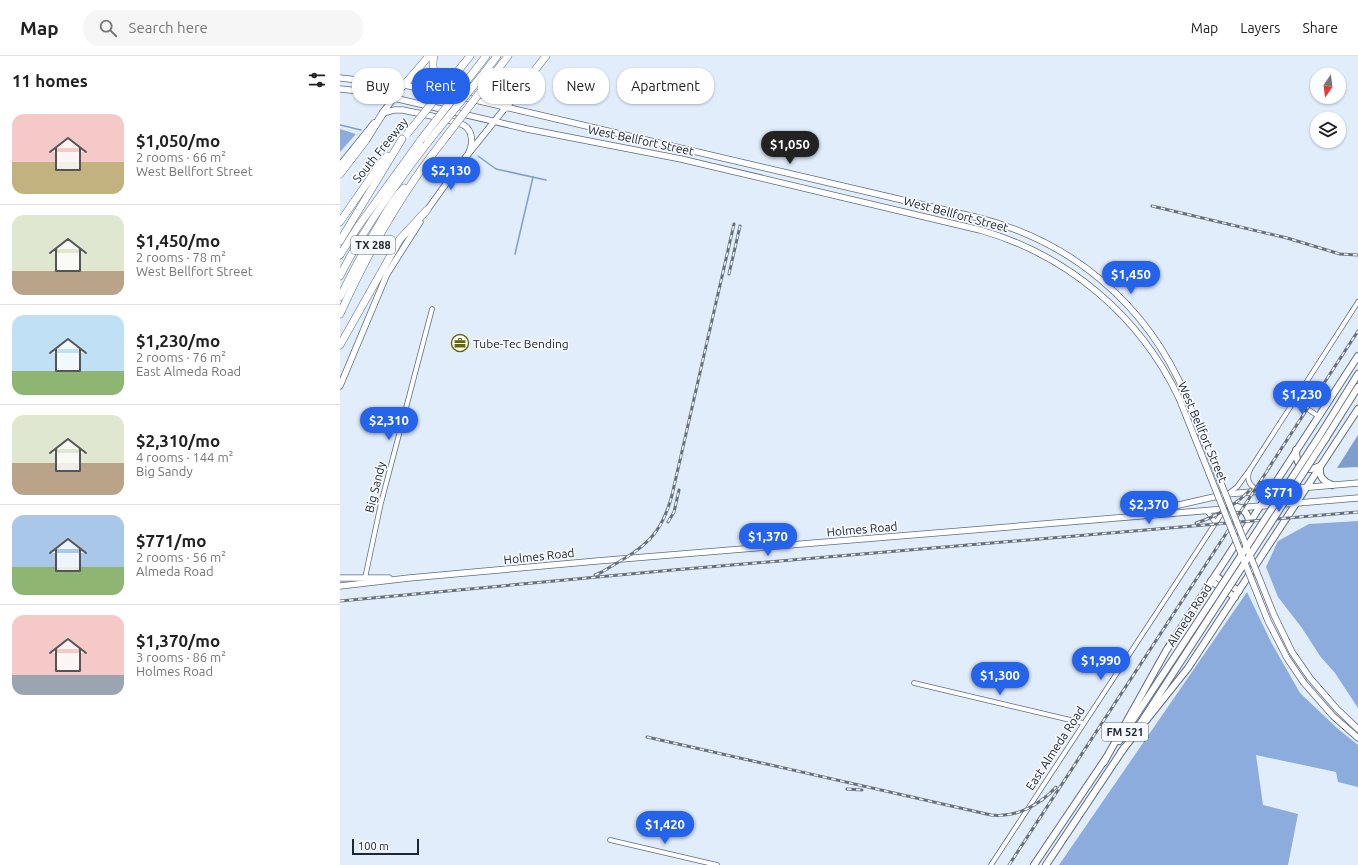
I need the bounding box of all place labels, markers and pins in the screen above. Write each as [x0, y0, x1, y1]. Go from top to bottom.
pin: $1,050 [757, 131, 823, 165]
pin: $2,130 [418, 157, 484, 191]
pin: $1,450 [1098, 261, 1164, 295]
office icon: Tube-Tec Bending [450, 333, 470, 353]
place label: Tube-Tec Bending [473, 337, 569, 350]
pin: $1,230 [1269, 381, 1335, 415]
pin: $2,310 [356, 407, 422, 441]
pin: $771 [1255, 479, 1303, 513]
pin: $2,370 [1116, 491, 1182, 525]
pin: $1,370 [735, 523, 801, 557]
pin: $1,990 [1068, 647, 1134, 681]
pin: $1,300 [967, 662, 1033, 696]
pin: $1,420 [632, 811, 698, 845]

